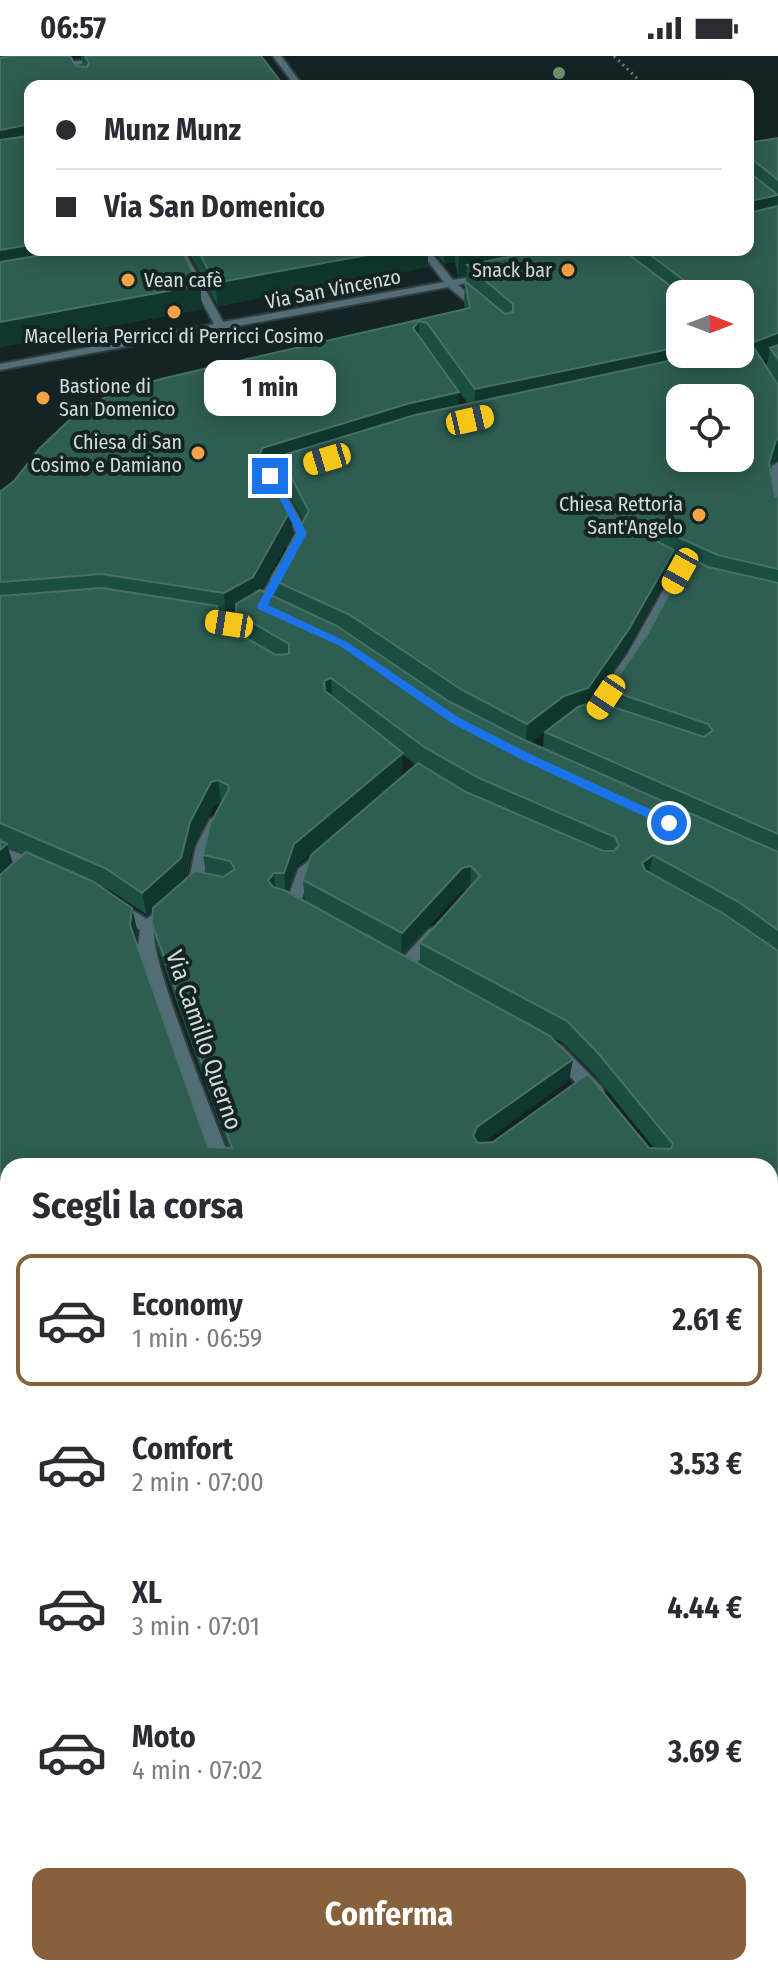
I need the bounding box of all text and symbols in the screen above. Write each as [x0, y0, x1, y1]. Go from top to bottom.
text: 06:57 [40, 10, 106, 46]
text: Munz Munz [104, 112, 241, 148]
text: Via San Domenico [104, 189, 325, 225]
place label: Snack bar [472, 258, 552, 282]
marker: Snack bar [559, 261, 577, 279]
street label: Via San Vincenzo [263, 264, 403, 314]
place label: Vean cafè [144, 268, 222, 292]
marker: Vean cafè [119, 271, 137, 289]
north arrow [666, 280, 754, 368]
map controls [666, 280, 754, 472]
marker: Macelleria Perricci di Perricci Cosimo [165, 303, 183, 321]
place label: Macelleria Perricci di Perricci Cosimo [24, 324, 324, 348]
callout: 1 min [204, 360, 336, 416]
text: 1 min [242, 372, 298, 403]
place label: Bastione di San Domenico [59, 374, 176, 421]
button: locate [666, 384, 754, 472]
marker: Bastione di San Domenico [34, 389, 52, 407]
car [444, 403, 496, 437]
place label: Chiesa di San Cosimo e Damiano [30, 430, 182, 477]
car [301, 441, 353, 477]
marker: Chiesa di San Cosimo e Damiano [189, 444, 207, 462]
route end [252, 458, 288, 494]
place label: Chiesa Rettoria Sant'Angelo [559, 492, 683, 539]
marker: Chiesa Rettoria Sant'Angelo [690, 506, 708, 524]
car [658, 544, 702, 598]
car [203, 608, 255, 640]
car [583, 670, 629, 724]
route start [651, 805, 687, 841]
street label: Via Camillo Querno [160, 947, 248, 1133]
text: Scegli la corsa [32, 1184, 244, 1228]
icon: car [36, 1284, 108, 1356]
text: Economy [132, 1287, 243, 1323]
text: 2.61 € [672, 1302, 742, 1338]
text: 1 min · 06:59 [132, 1323, 262, 1354]
icon: car [36, 1428, 108, 1500]
text: Comfort [132, 1431, 233, 1467]
text: 3.53 € [670, 1446, 742, 1482]
text: 2 min · 07:00 [132, 1467, 264, 1498]
icon: car [36, 1572, 108, 1644]
text: XL [132, 1575, 162, 1611]
text: 4.44 € [667, 1590, 742, 1626]
text: 3 min · 07:01 [132, 1611, 260, 1642]
icon: car [36, 1716, 108, 1788]
text: Moto [132, 1719, 196, 1755]
text: 3.69 € [668, 1734, 742, 1770]
text: 4 min · 07:02 [132, 1755, 263, 1786]
button: Conferma [32, 1868, 746, 1960]

